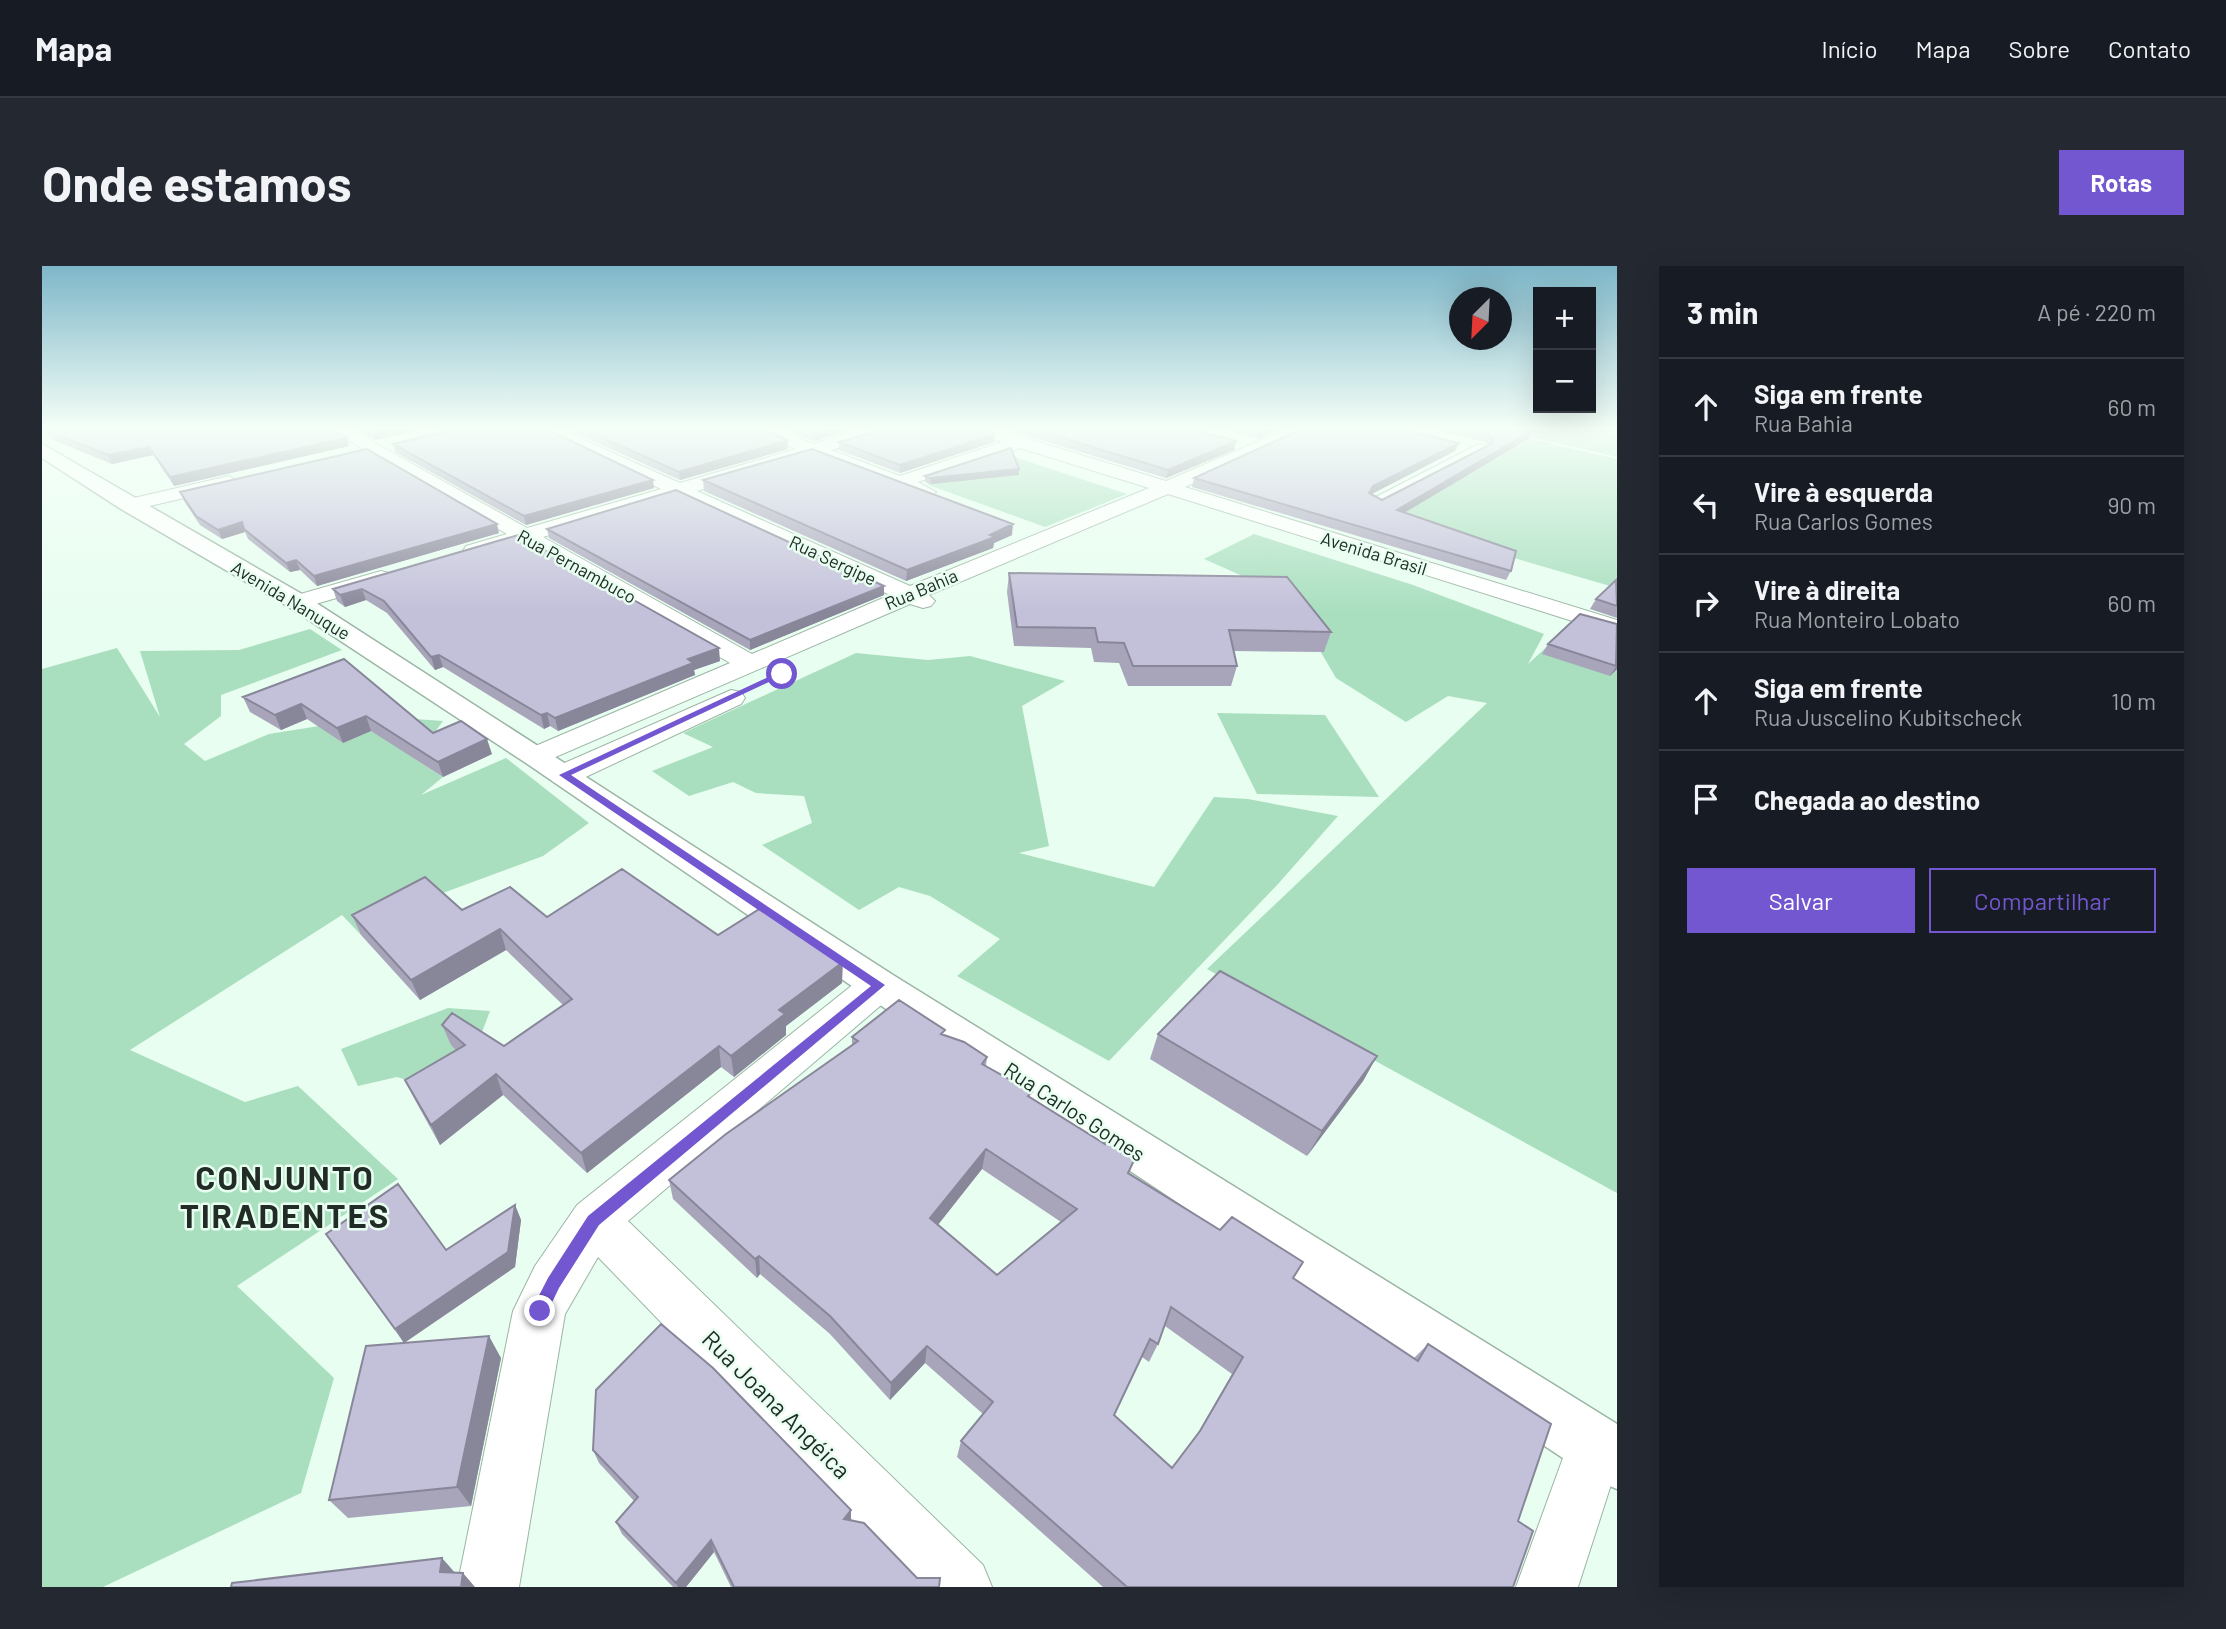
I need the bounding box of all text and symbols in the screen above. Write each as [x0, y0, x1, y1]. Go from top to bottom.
text: Mapa [35, 28, 112, 68]
text: Início [1822, 34, 1878, 63]
text: Mapa [1916, 34, 1970, 63]
text: Sobre [2008, 34, 2070, 63]
text: Contato [2108, 34, 2191, 63]
button: Rotas [2059, 150, 2184, 215]
text: Onde estamos [42, 153, 351, 212]
north arrow [1449, 287, 1512, 350]
map controls [1533, 287, 1596, 413]
button: + [1533, 287, 1596, 350]
text: 3 min [1687, 294, 1758, 330]
text: A pé · 220 m [2037, 298, 2156, 326]
button: − [1533, 350, 1596, 413]
text: Siga em frente [1754, 378, 1923, 409]
icon: ahead [1687, 388, 1725, 426]
text: 60 m [2108, 393, 2156, 421]
text: Rua Bahia [1754, 409, 1853, 437]
text: Vire à esquerda [1754, 476, 1933, 507]
icon: left [1687, 486, 1725, 524]
text: 90 m [2107, 491, 2156, 519]
text: Rua Carlos Gomes [1754, 507, 1933, 535]
street label: Rua Pernambuco [514, 524, 640, 608]
street label: Avenida Brasil [1318, 526, 1430, 580]
street label: Rua Sergipe [786, 530, 880, 590]
street label: Avenida Nanuque [227, 556, 355, 644]
street label: Rua Bahia [881, 564, 961, 614]
text: Vire à direita [1754, 574, 1900, 605]
icon: right [1687, 584, 1725, 622]
text: 60 m [2108, 589, 2156, 617]
text: Rua Monteiro Lobato [1754, 605, 1960, 633]
route start [766, 658, 797, 689]
text: Siga em frente [1754, 672, 1923, 703]
icon: ahead [1687, 682, 1725, 720]
text: 10 m [2111, 687, 2156, 715]
text: Rua Juscelino Kubitscheck [1754, 703, 2022, 731]
icon: arrive [1687, 780, 1725, 818]
text: Chegada ao destino [1754, 784, 1980, 815]
button: Salvar [1687, 868, 1915, 933]
button: Compartilhar [1929, 868, 2156, 933]
street label: Rua Carlos Gomes [1000, 1056, 1150, 1166]
district label: CONJUNTO TIRADENTES [180, 1157, 390, 1235]
route end [524, 1295, 555, 1326]
street label: Rua Joana Angéica [697, 1324, 857, 1484]

